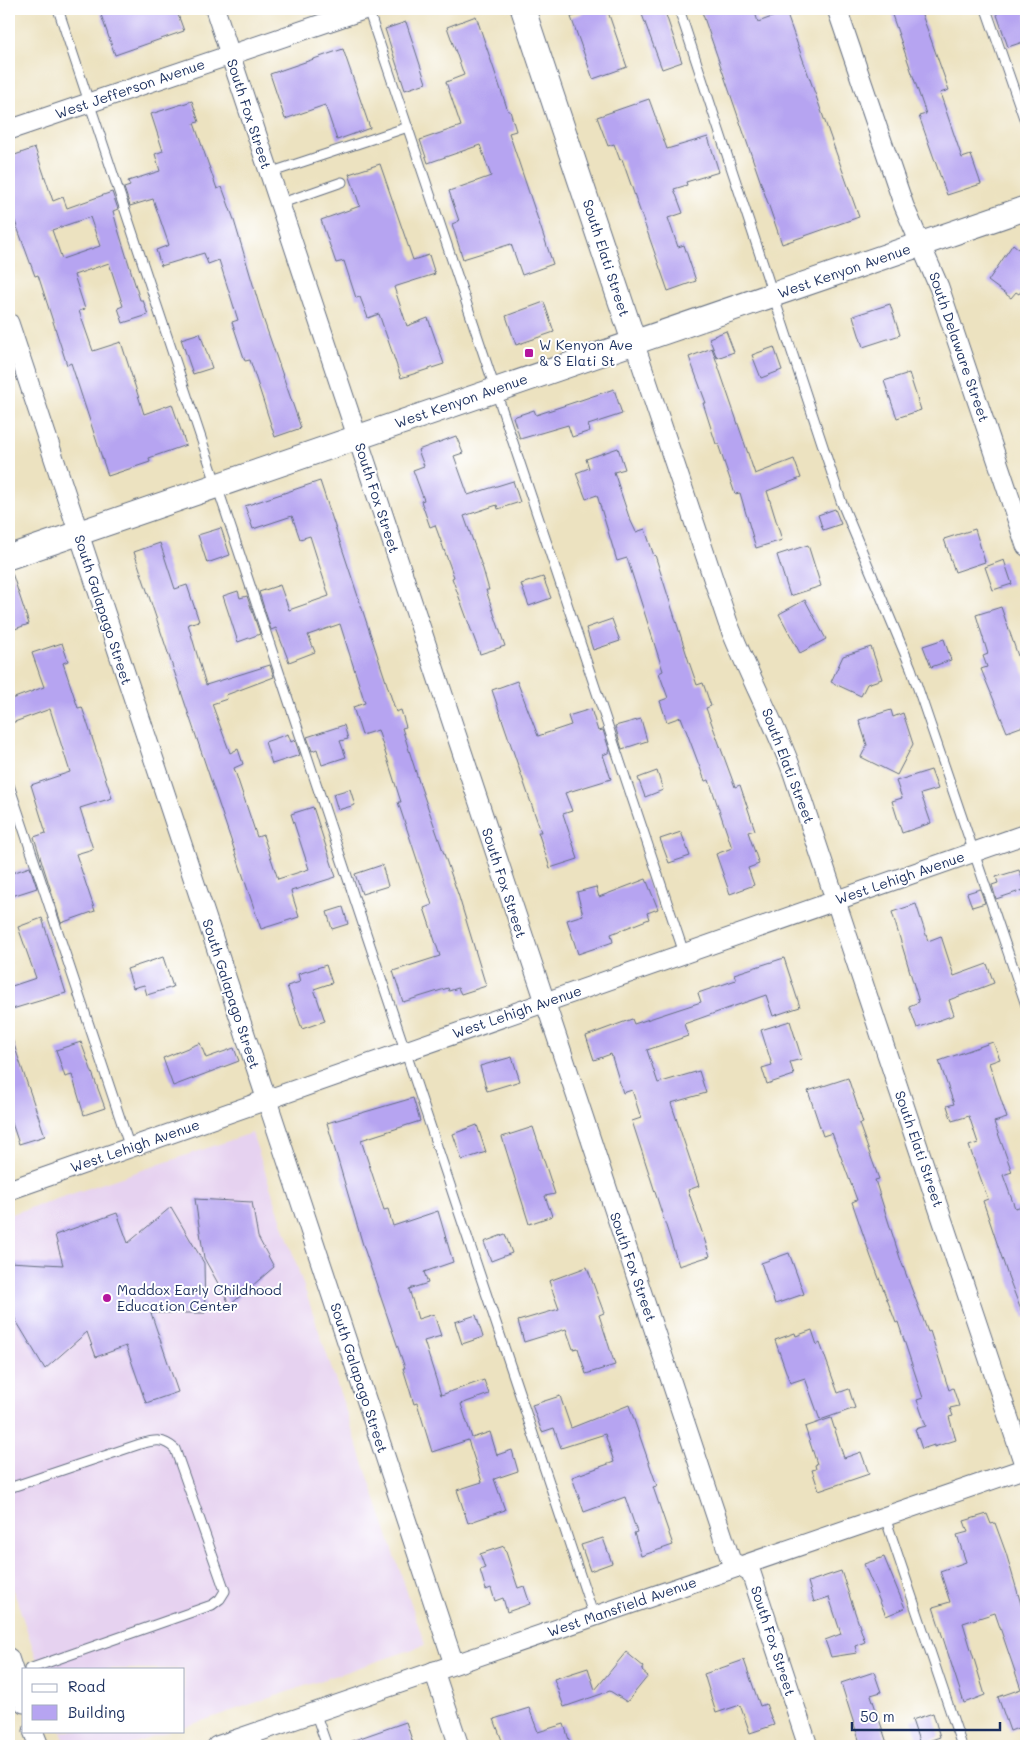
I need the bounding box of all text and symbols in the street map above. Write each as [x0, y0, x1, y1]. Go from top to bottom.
street label: West Jefferson Avenue [52, 54, 207, 123]
street label: South Fox Street [223, 56, 276, 171]
street label: South Elati Street [579, 197, 634, 319]
street label: West Kenyon Avenue [775, 239, 913, 302]
street label: South Delaware Street [925, 269, 994, 424]
place label: W Kenyon Ave & S Elati St [539, 335, 633, 370]
marker: W Kenyon Ave & S Elati St [523, 347, 535, 359]
street label: West Kenyon Avenue [392, 369, 530, 432]
street label: South Fox Street [351, 440, 404, 555]
street label: South Galapago Street [70, 532, 137, 687]
street label: South Elati Street [758, 705, 819, 826]
street label: South Fox Street [478, 825, 531, 940]
street label: West Lehigh Avenue [833, 846, 967, 909]
street label: South Galapago Street [198, 916, 265, 1071]
street label: West Lehigh Avenue [450, 980, 584, 1043]
street label: South Elati Street [891, 1088, 948, 1210]
street label: West Lehigh Avenue [68, 1114, 202, 1177]
street label: South Fox Street [606, 1210, 661, 1324]
place label: Maddox Early Childhood Education Center [117, 1280, 282, 1315]
marker: Maddox Early Childhood Education Center [101, 1292, 113, 1304]
street label: South Galapago Street [326, 1300, 393, 1455]
street label: West Mansfield Avenue [545, 1572, 699, 1641]
street label: South Fox Street [747, 1583, 800, 1698]
legend [22, 1668, 185, 1732]
text: Road [68, 1676, 105, 1696]
scale bar [852, 1700, 1000, 1732]
text: Building [68, 1702, 125, 1722]
text: 50 m [860, 1706, 895, 1726]

